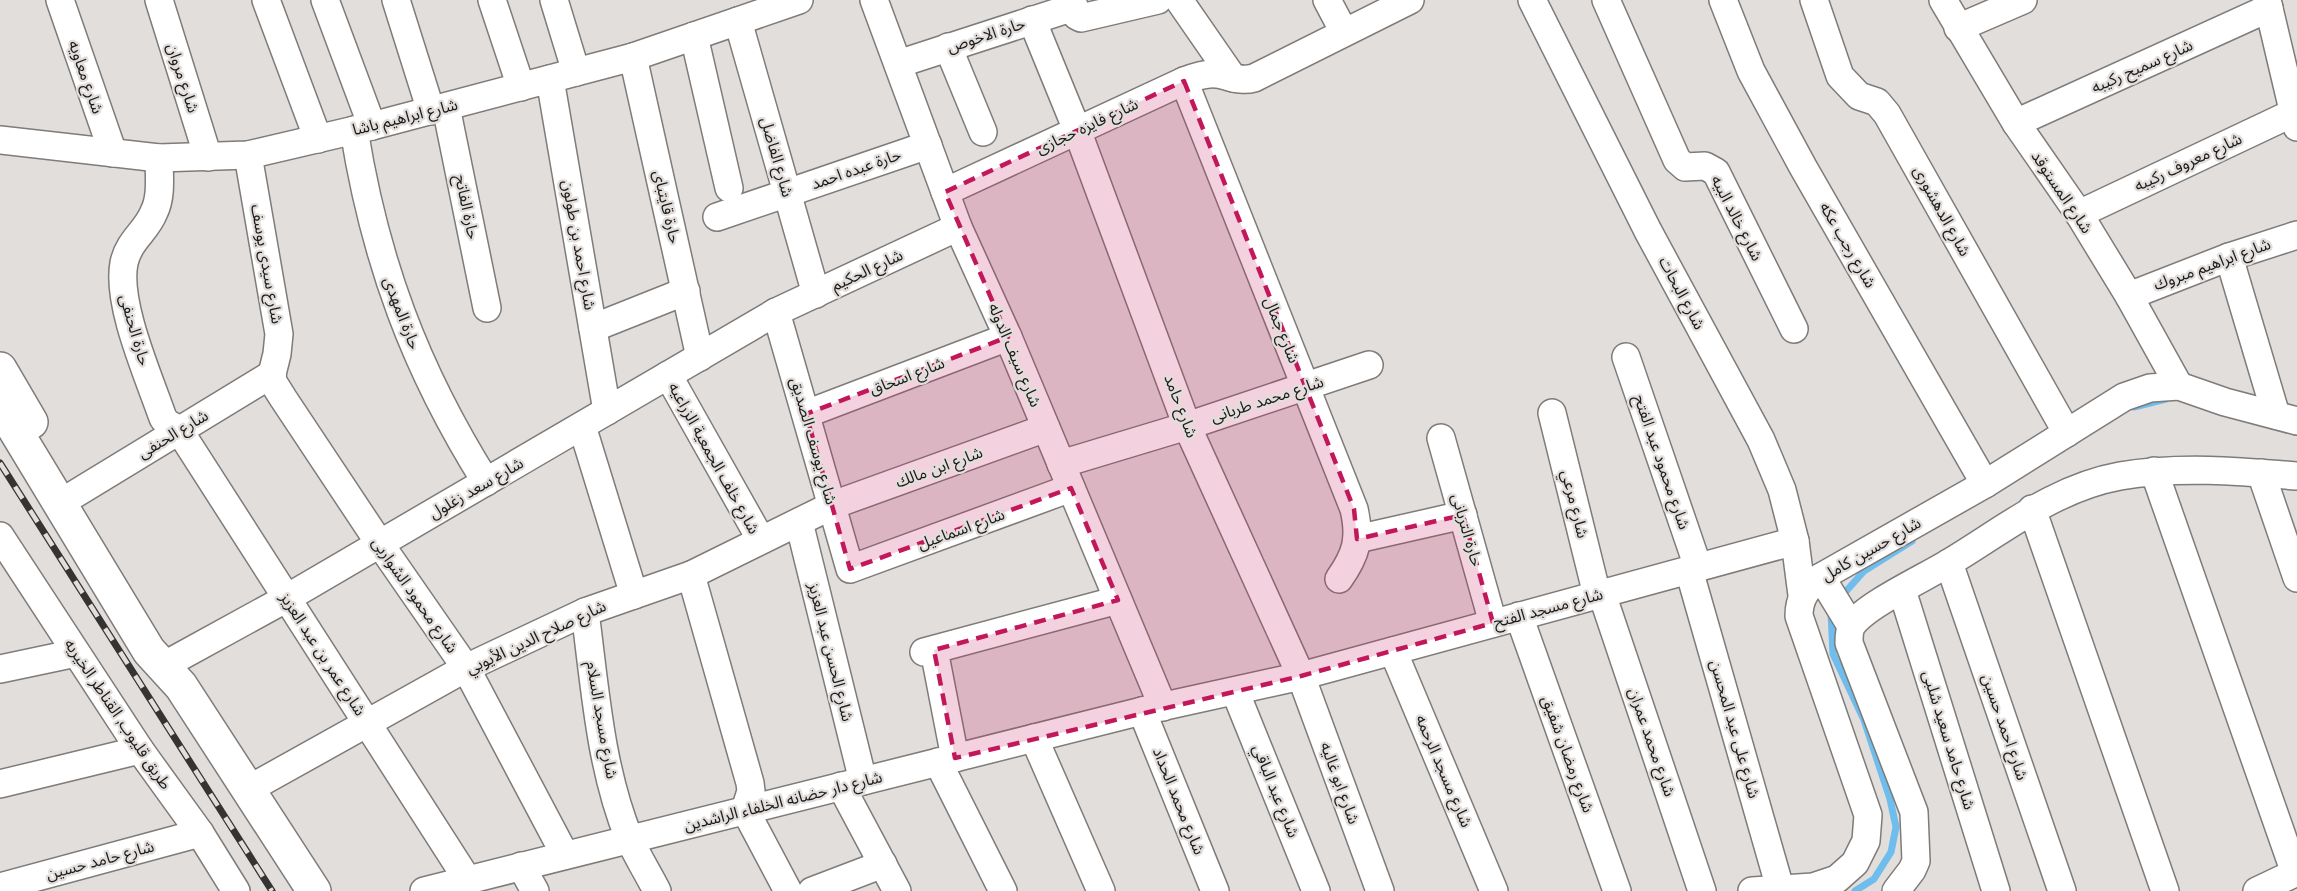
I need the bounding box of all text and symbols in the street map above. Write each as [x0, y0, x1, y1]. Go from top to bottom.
street label: حارة الاخوص [945, 13, 1027, 57]
street label: شارع سميح ركيبه [2088, 35, 2197, 100]
street label: شارع معاويه [62, 38, 107, 117]
street label: شارع مروان [160, 41, 203, 116]
street label: شارع فايزه حجازى [1033, 94, 1142, 161]
street label: شارع ابراهيم باشا [350, 95, 460, 142]
street label: شارع الفاضل [754, 115, 797, 200]
street label: شارع معروف ركيبه [2131, 129, 2246, 198]
street label: حارة عبده احمد [809, 145, 903, 193]
street label: شارع المستوقد [2025, 147, 2097, 239]
street label: شارع الدهشورى [1907, 163, 1975, 261]
street label: حارة قايتباى [649, 168, 685, 246]
street label: شارع خالد البيه [1705, 172, 1767, 265]
street label: حارة الفاتح [448, 173, 483, 242]
street label: شارع احمد بن طولون [555, 178, 600, 312]
street label: شارع رجب عكه [1813, 199, 1880, 293]
street label: شارع سيدى يوسف [244, 203, 287, 326]
street label: شارع ابراهيم مبروك [2151, 234, 2274, 297]
street label: شارع الحكيم [828, 245, 907, 298]
street label: شارع البحات [1652, 253, 1709, 334]
street label: حارة المهدى [380, 274, 424, 352]
street label: حارة الحنفى [116, 292, 154, 368]
street label: شارع جمال [1257, 294, 1304, 367]
street label: شارع سيف الدوله [982, 300, 1045, 411]
street label: شارع اسحاق [867, 353, 948, 402]
street label: شارع حامد [1157, 372, 1202, 441]
street label: شارع محمد طربانى [1208, 372, 1327, 429]
street label: شارع يوسف الصديق [784, 375, 841, 508]
street label: شارع خلف الجمعية الزراعيه [662, 379, 764, 539]
street label: شارع محمود عبد الفتح [1627, 392, 1694, 533]
street label: شارع الحنفى [134, 406, 213, 465]
street label: شارع ابن مالك [893, 442, 986, 494]
street label: شارع سعد زغلول [425, 453, 528, 525]
street label: شارع مرعي [1554, 468, 1593, 541]
street label: حارة التربانى [1448, 491, 1486, 569]
street label: شارع اسماعيل [915, 504, 1008, 556]
street label: شارع حسين كامل [1818, 513, 1926, 588]
street label: شارع محمود الشواربى [365, 533, 462, 658]
street label: شارع الحسن عبد العزيز [801, 580, 857, 724]
street label: شارع مسجد الفتح [1491, 584, 1606, 635]
street label: شارع عمر بن عبد العزيز [273, 588, 370, 721]
street label: شارع صلاح الدين الأيوبي [463, 596, 610, 681]
street label: طريق قليوب, القناطر الخيريه [60, 635, 176, 794]
street label: شارع على عبد المحسن [1703, 658, 1764, 801]
street label: شارع مسجد السلام [579, 660, 622, 781]
street label: شارع حامد سعيد شلبى [1916, 668, 1979, 813]
street label: شارع احمد حسين [1975, 671, 2032, 784]
street label: شارع محمد عمران [1622, 685, 1680, 800]
street label: شارع رمضان شفيق [1535, 693, 1598, 816]
street label: شارع مسجد الرحمه [1409, 712, 1476, 831]
street label: شارع ابو غاليه [1314, 739, 1364, 828]
street label: شارع عبد الباقي [1246, 742, 1303, 841]
street label: شارع محمد الحداد [1146, 745, 1209, 859]
street label: شارع دار حضانه الخلفاء الراشدين [682, 767, 885, 838]
street label: شارع حامد حسين [44, 836, 157, 886]

